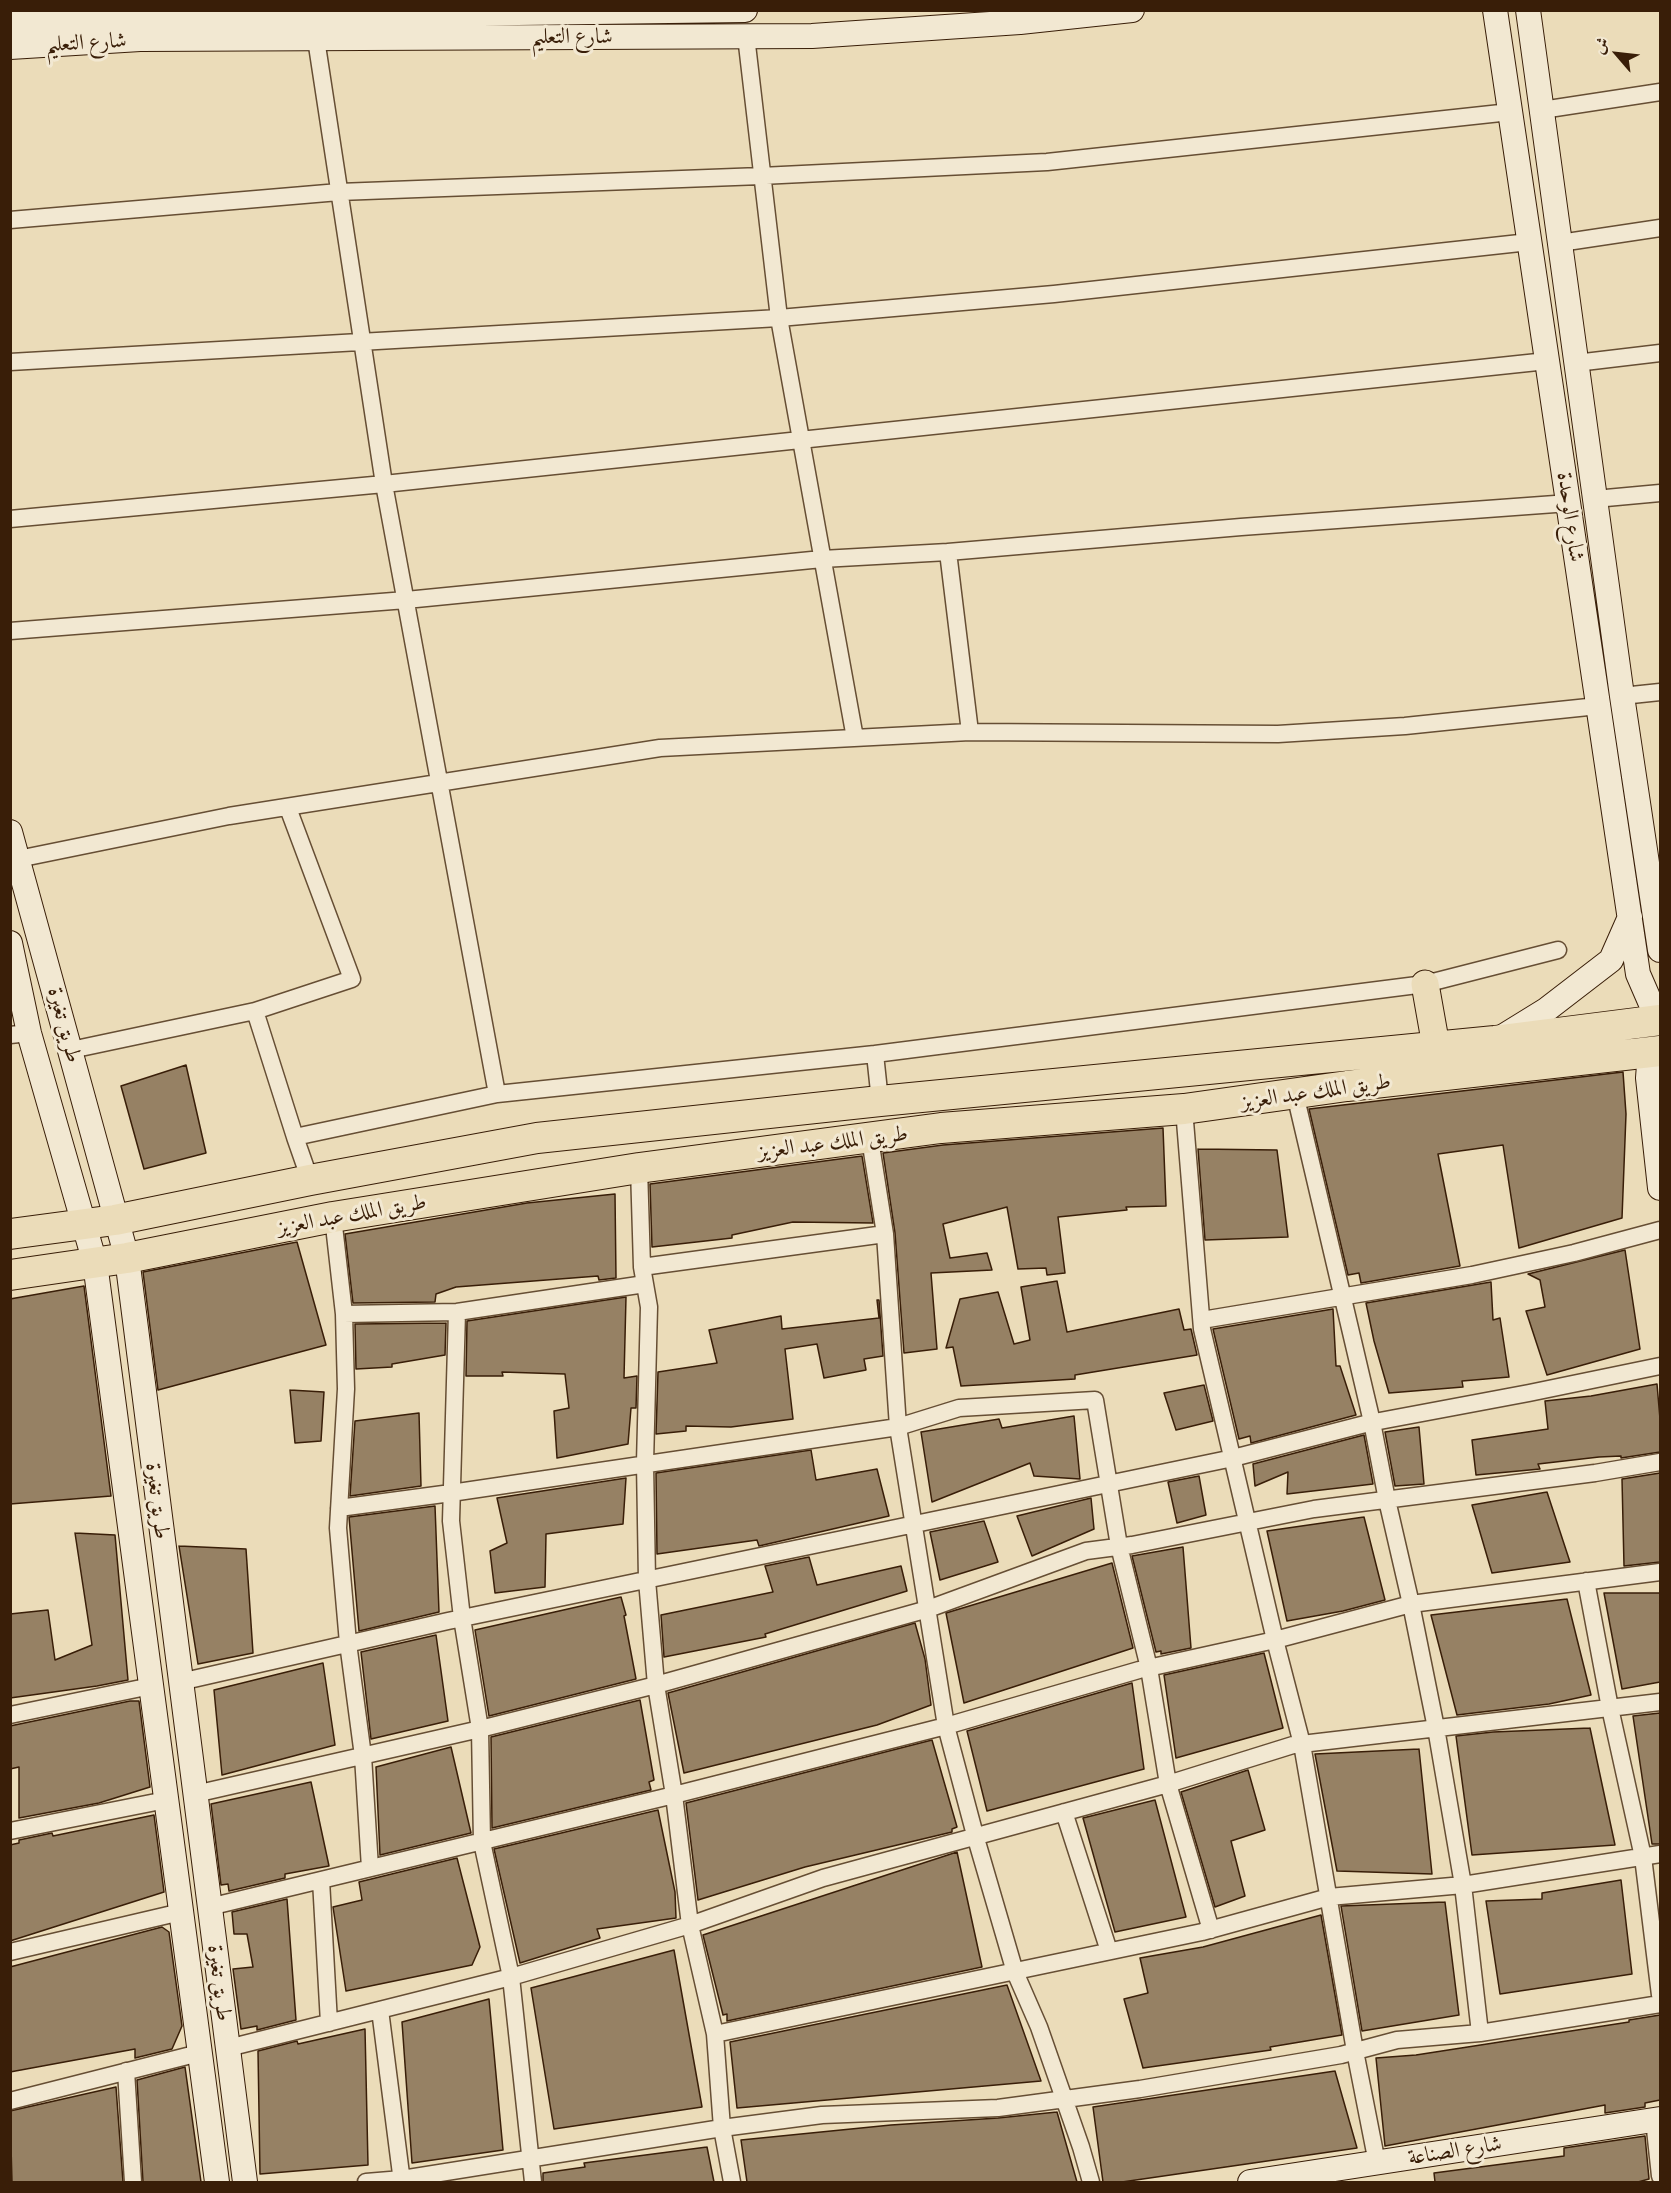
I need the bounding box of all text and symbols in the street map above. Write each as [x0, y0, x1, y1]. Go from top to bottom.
street label: شارع التعليم [531, 24, 613, 50]
north arrow [1587, 24, 1647, 84]
street label: شارع التعليم [45, 28, 127, 58]
text: ش [1588, 33, 1614, 57]
street label: شارع الوحدة [1551, 470, 1589, 564]
street label: طريق تغيرة [41, 984, 87, 1066]
street label: طريق الملك عبد العزيز [1239, 1068, 1393, 1116]
street label: طريق الملك عبد العزيز [756, 1121, 910, 1165]
street label: طريق الملك عبد العزيز [275, 1189, 429, 1241]
street label: طريق تغيرة [139, 1461, 175, 1541]
street label: طريق تغيرة [201, 1943, 237, 2023]
street label: شارع الصناعة [1406, 2131, 1504, 2171]

